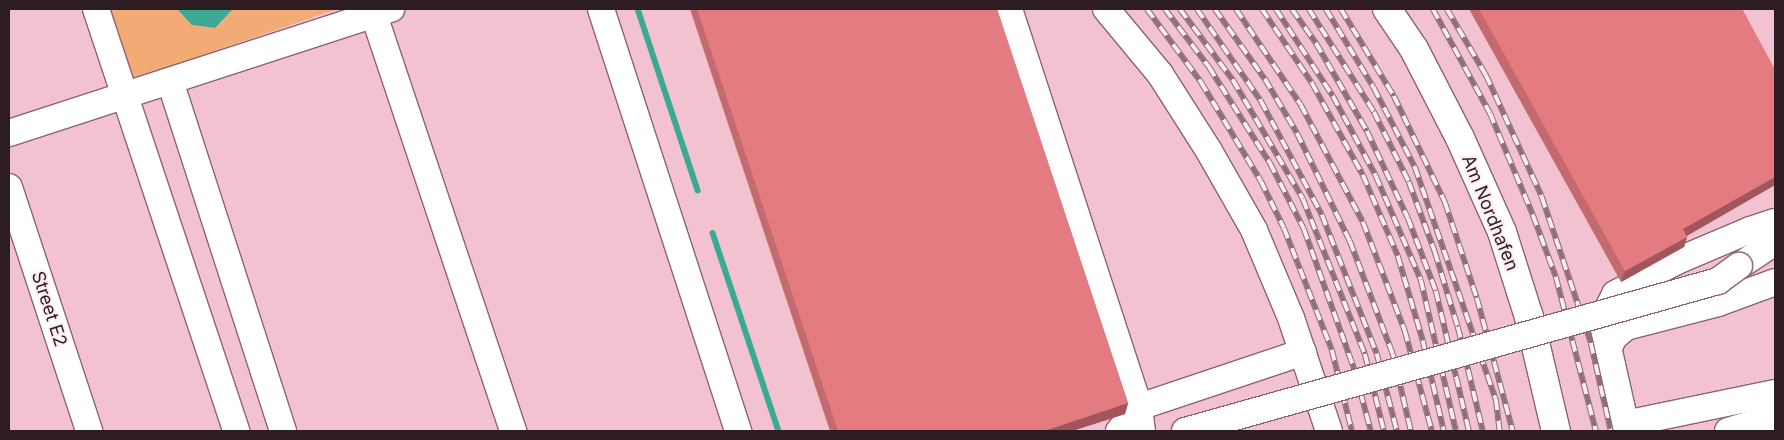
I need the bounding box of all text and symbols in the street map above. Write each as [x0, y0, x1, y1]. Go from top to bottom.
street label: Am Nordhafen [1457, 152, 1523, 274]
street label: Street E2 [27, 269, 71, 349]

